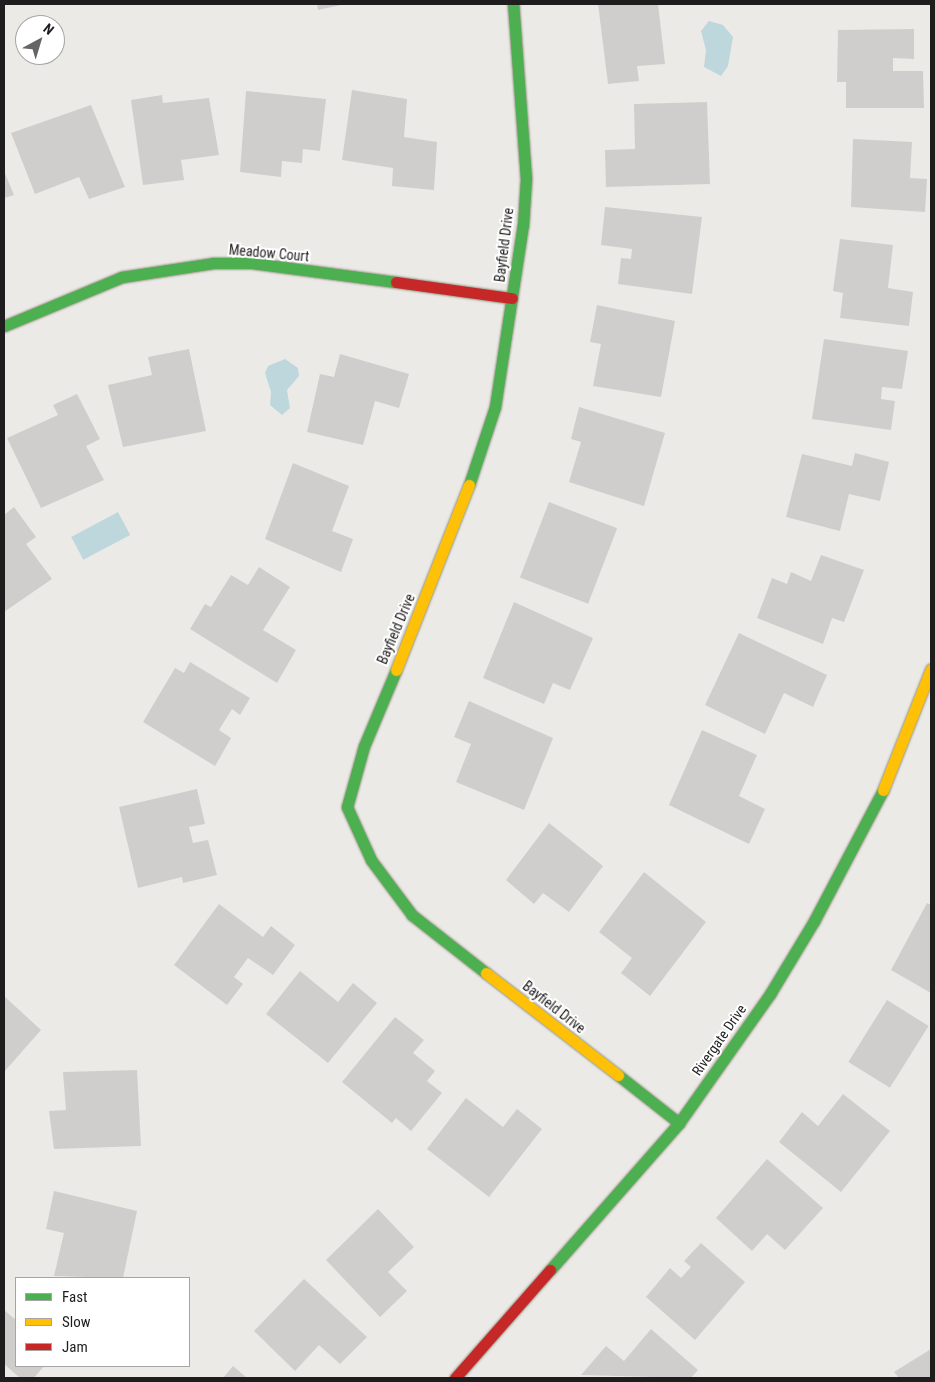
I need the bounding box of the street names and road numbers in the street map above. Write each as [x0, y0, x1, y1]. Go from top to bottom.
street label: Bayfield Drive [491, 207, 517, 283]
street label: Meadow Court [228, 241, 310, 265]
street label: Bayfield Drive [374, 591, 418, 667]
street label: Bayfield Drive [519, 977, 589, 1037]
street label: Rivergate Drive [688, 1001, 750, 1079]

